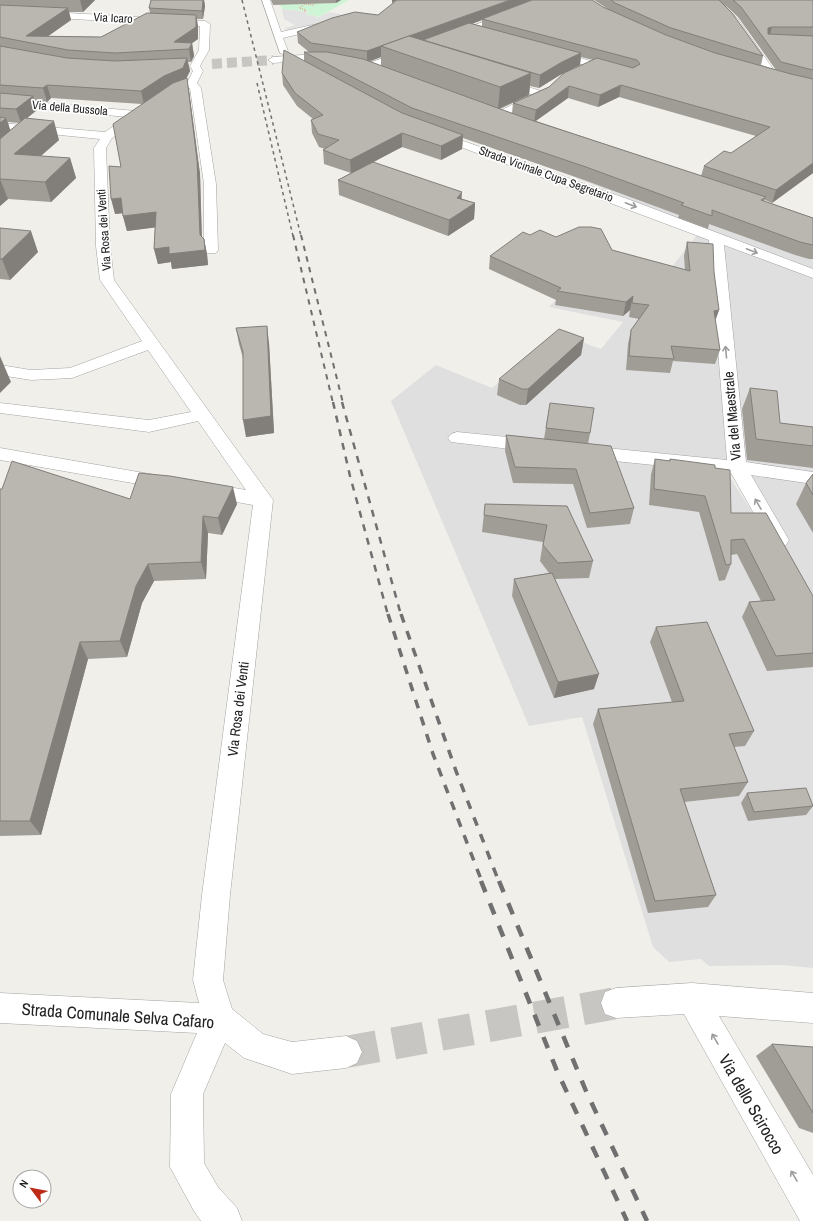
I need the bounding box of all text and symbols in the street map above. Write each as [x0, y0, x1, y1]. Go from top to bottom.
street label: Via Icaro [93, 9, 133, 27]
street label: Via della Bussola [32, 97, 109, 119]
street label: Strada Vicinale Cupa Segretario [477, 142, 615, 206]
street label: Via Rosa dei Venti [93, 189, 115, 271]
one-way arrow [624, 201, 636, 209]
one-way arrow [746, 248, 758, 256]
one-way arrow [723, 346, 730, 359]
street label: Via del Maestrale [719, 371, 745, 461]
one-way arrow [753, 498, 761, 510]
street label: Via Rosa dei Venti [223, 660, 253, 758]
street label: Strada Comunale Selva Cafaro [21, 997, 215, 1033]
one-way arrow [710, 1033, 718, 1045]
street label: Via dello Scirocco [714, 1050, 790, 1159]
north arrow [12, 1169, 52, 1209]
one-way arrow [789, 1170, 797, 1182]
text: N [16, 1177, 31, 1190]

